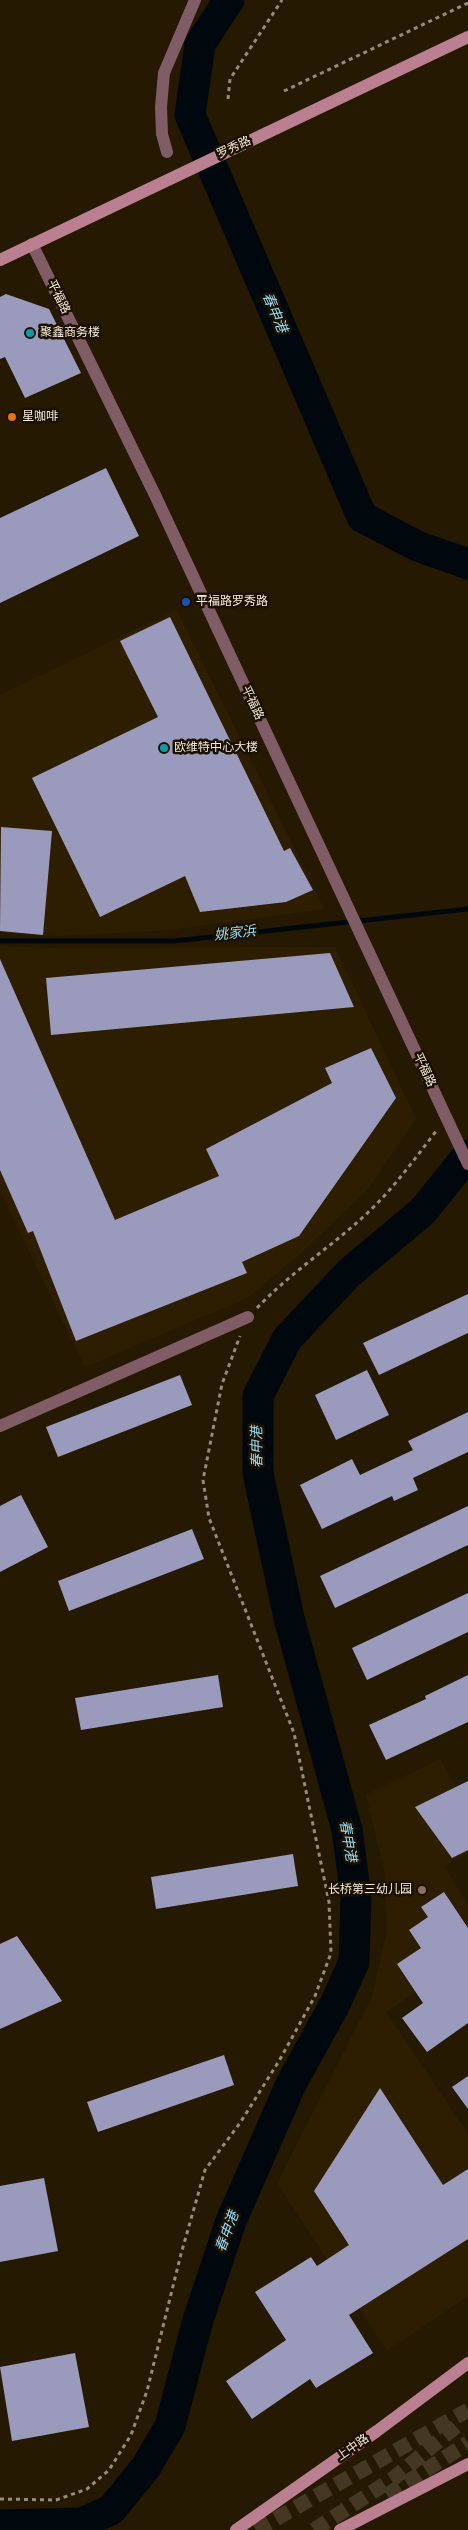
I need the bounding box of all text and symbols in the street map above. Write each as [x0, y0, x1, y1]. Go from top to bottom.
street label: 罗秀路 [215, 134, 253, 162]
street label: 平福路 [44, 278, 72, 316]
water label: 春申港 [258, 290, 290, 336]
place label: 聚鑫商务楼 [40, 326, 100, 340]
marker: 聚鑫商务楼 [24, 327, 36, 339]
place label: 星咖啡 [22, 410, 58, 424]
marker: 星咖啡 [6, 411, 18, 423]
place label: 平福路罗秀路 [196, 595, 268, 609]
marker: 平福路罗秀路 [180, 596, 192, 608]
street label: 平福路 [238, 684, 266, 722]
place label: 欧维特中心大楼 [174, 741, 258, 755]
marker: 欧维特中心大楼 [158, 742, 170, 754]
water label: 姚家浜 [213, 923, 257, 945]
street label: 平福路 [410, 1051, 438, 1089]
water label: 春申港 [249, 1426, 267, 1468]
water label: 春申港 [335, 1819, 359, 1863]
place label: 长桥第三幼儿园 [328, 1883, 412, 1897]
marker: 长桥第三幼儿园 [416, 1884, 428, 1896]
water label: 春申港 [213, 2209, 243, 2255]
street label: 上中路 [334, 2432, 372, 2464]

